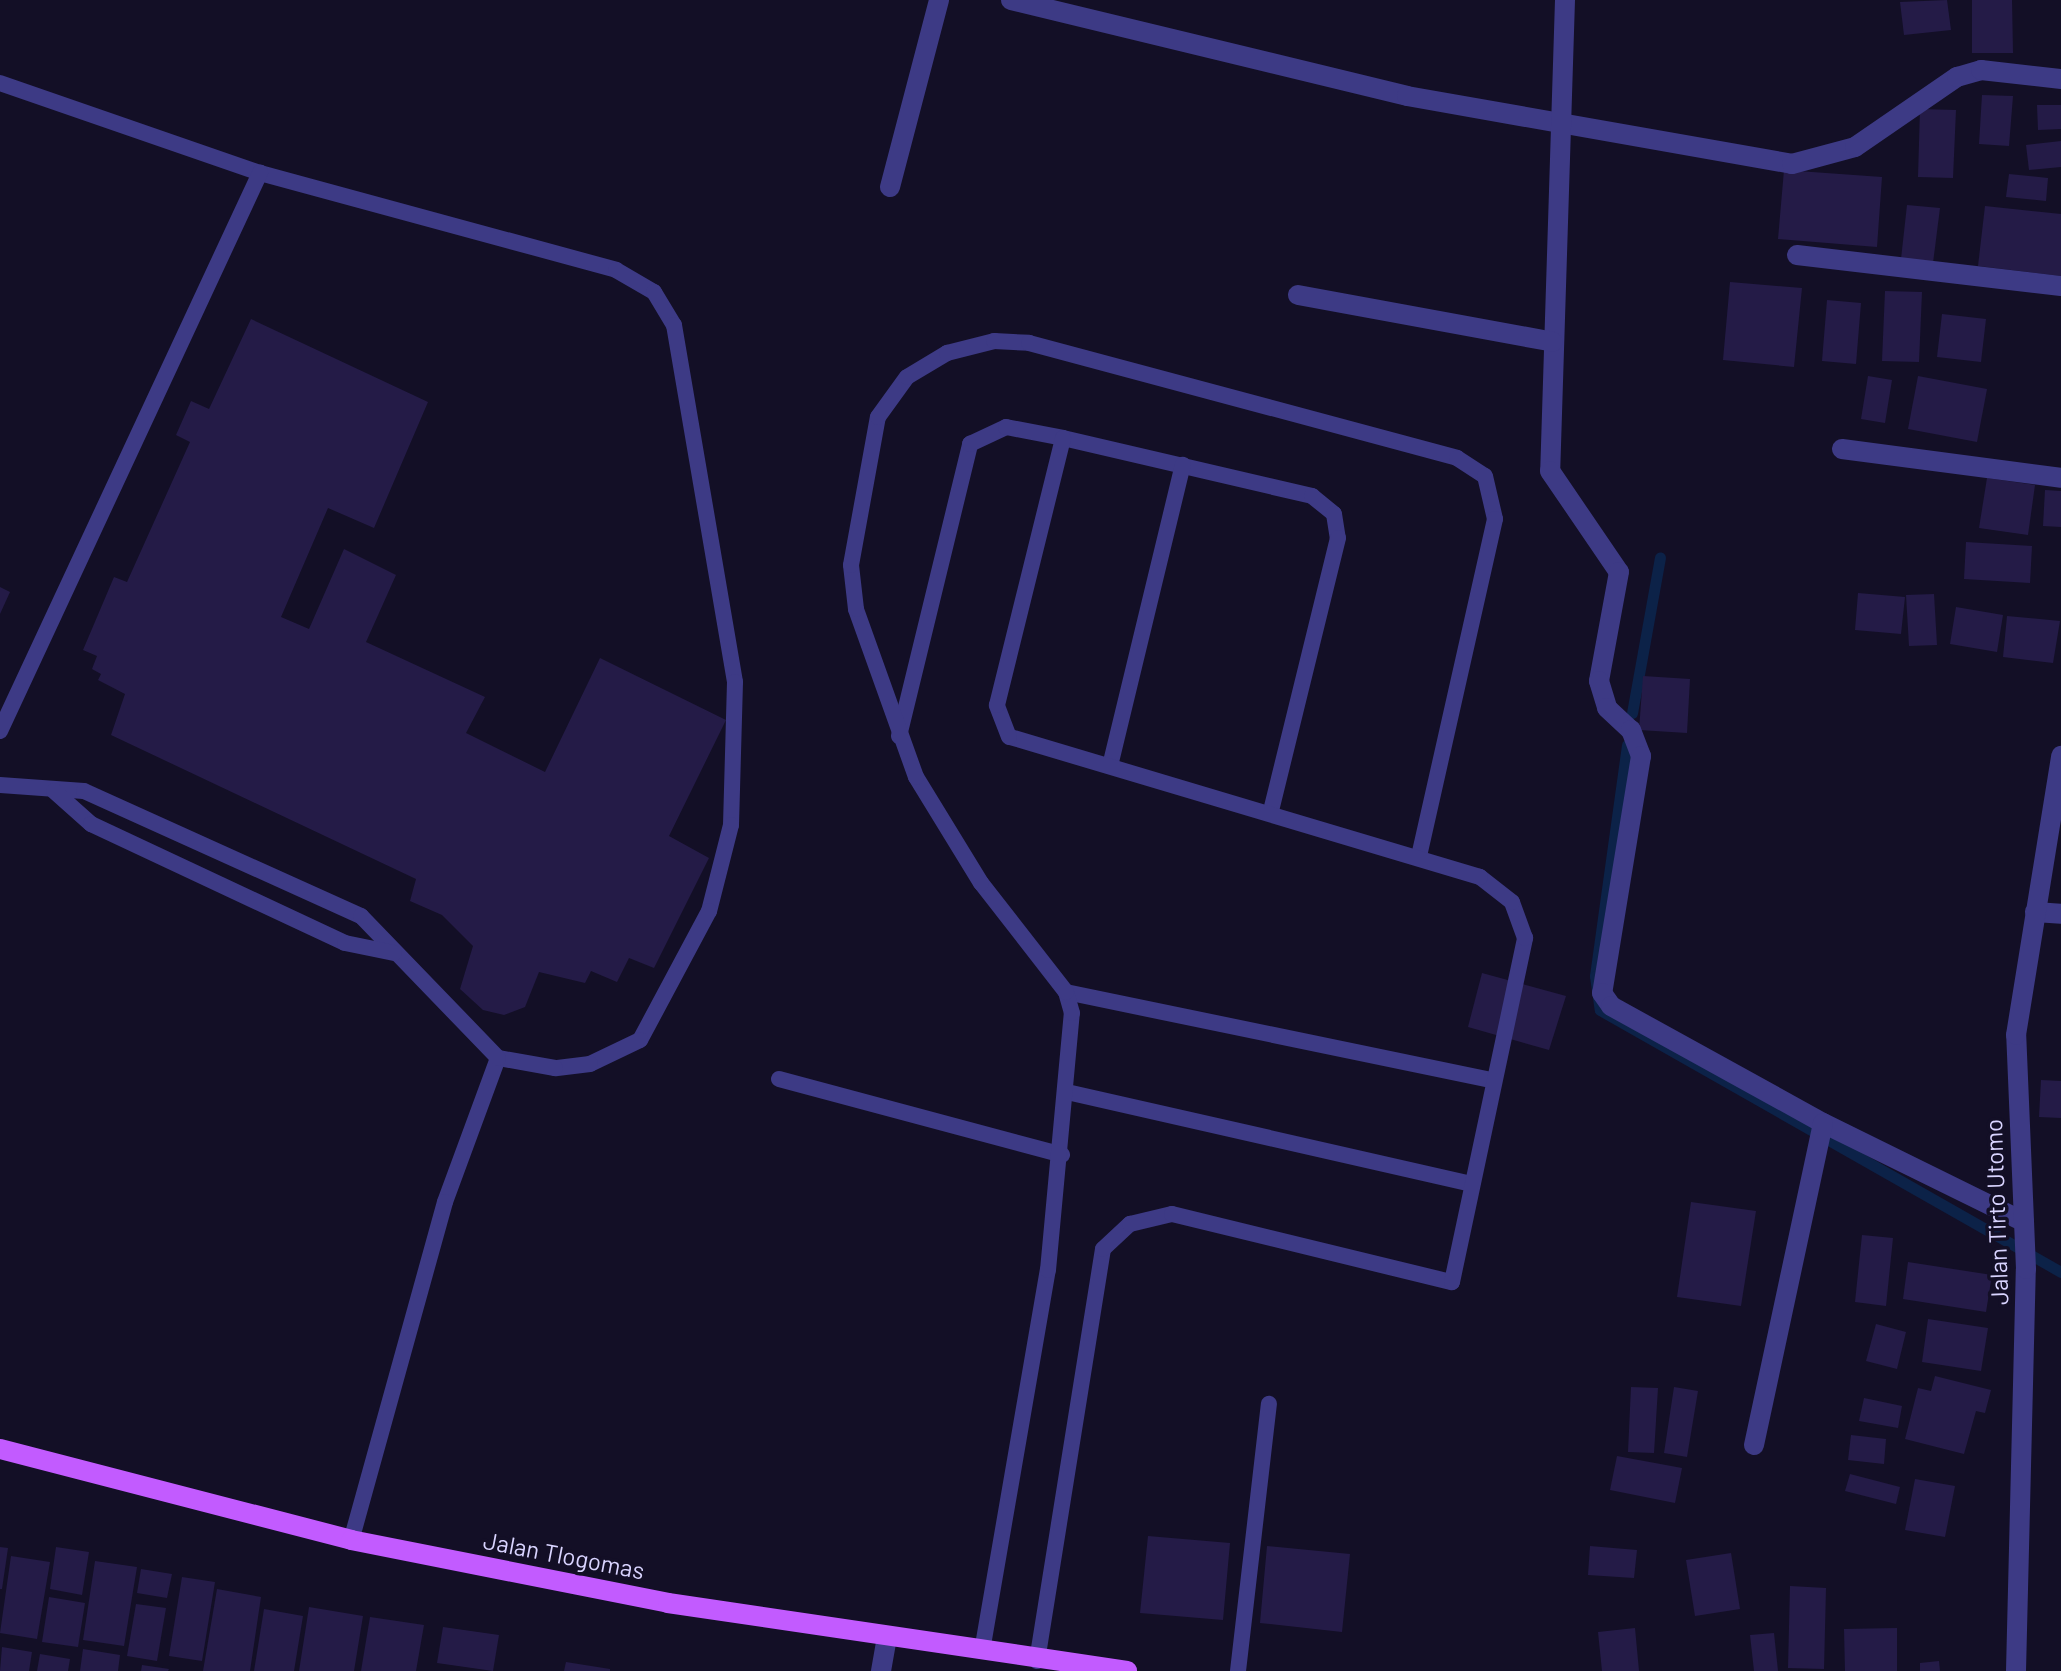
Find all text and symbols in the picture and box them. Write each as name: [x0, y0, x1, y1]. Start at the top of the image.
street label: Jalan Tirto Utomo: [1978, 1118, 2014, 1306]
street label: Jalan Tlogomas: [481, 1525, 647, 1585]

